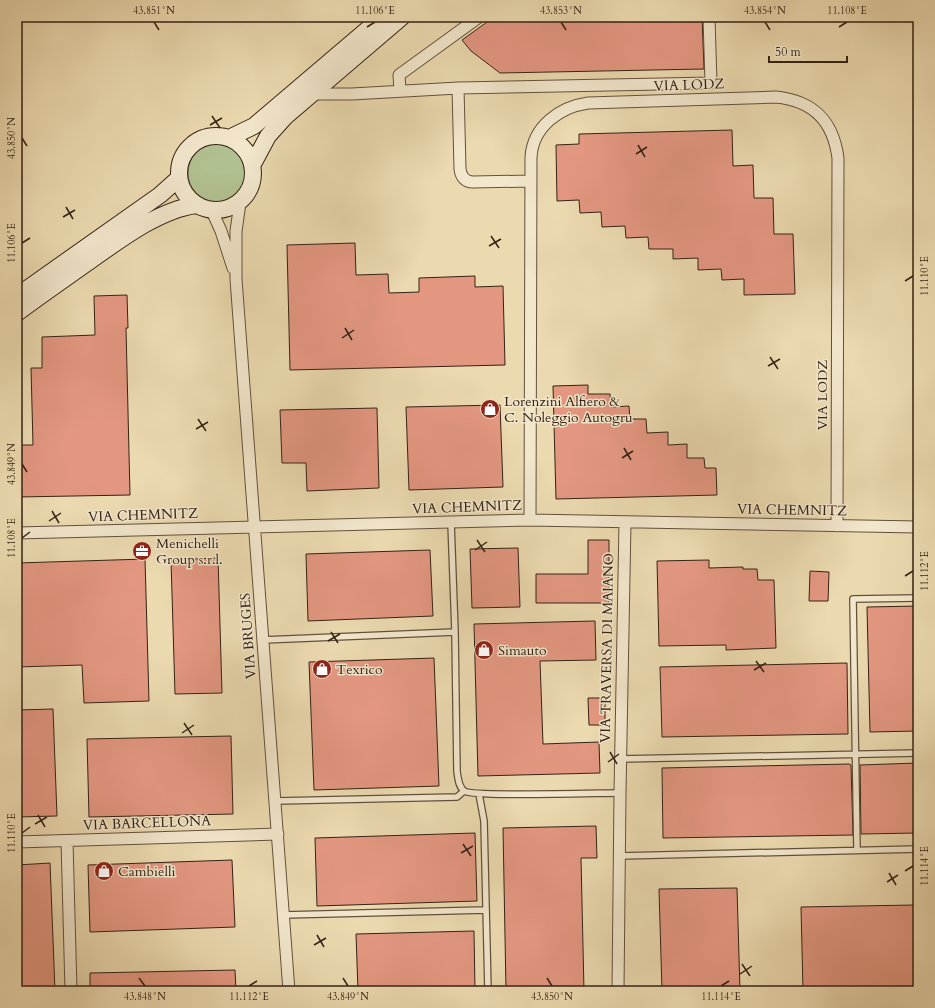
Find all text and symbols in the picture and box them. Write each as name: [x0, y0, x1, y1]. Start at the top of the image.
text: 43.851°N: [133, 4, 175, 18]
text: 11.106°E: [355, 4, 395, 18]
text: 43.853°N: [540, 4, 582, 18]
text: 43.854°N: [744, 4, 786, 18]
text: 11.108°E: [827, 4, 867, 18]
scale bar: [769, 38, 847, 64]
text: 50 m: [775, 44, 802, 60]
street label: VIA LODZ: [653, 74, 725, 96]
text: 43.850°N: [5, 117, 19, 159]
text: 11.106°E: [5, 223, 19, 263]
text: 11.110°E: [918, 256, 932, 296]
street label: VIA LODZ: [813, 360, 832, 430]
place label: Lorenzini Alfiero & C. Noleggio Autogru: [504, 392, 633, 427]
shop icon: Lorenzini Alfiero & C. Noleggio Autogru: [479, 398, 501, 420]
text: 43.849°N: [5, 443, 19, 485]
street label: VIA CHEMNITZ: [412, 496, 522, 518]
street label: VIA CHEMNITZ: [737, 500, 847, 520]
street label: VIA CHEMNITZ: [88, 504, 198, 526]
text: 11.108°E: [5, 518, 19, 558]
place label: Menichelli Group s.r.l.: [156, 534, 223, 569]
office icon: Menichelli Group s.r.l.: [131, 540, 153, 562]
text: 11.112°E: [918, 551, 932, 591]
street label: VIA TRAVERSA DI MAIANO: [596, 553, 618, 743]
street label: VIA BRUGES: [236, 592, 260, 680]
shop icon: Simauto: [473, 639, 495, 661]
place label: Simauto: [498, 641, 547, 660]
shop icon: Texrico: [311, 658, 333, 680]
place label: Texrico: [336, 660, 383, 679]
street label: VIA BARCELLONA: [83, 811, 211, 835]
text: 11.110°E: [5, 813, 19, 853]
text: 11.114°E: [918, 846, 932, 886]
shop icon: Cambielli: [93, 860, 115, 882]
place label: Cambielli: [118, 862, 176, 881]
text: 43.848°N: [124, 990, 166, 1004]
text: 11.112°E: [229, 990, 269, 1004]
text: 43.849°N: [327, 990, 369, 1004]
text: 43.850°N: [531, 990, 573, 1004]
text: 11.114°E: [701, 990, 741, 1004]

